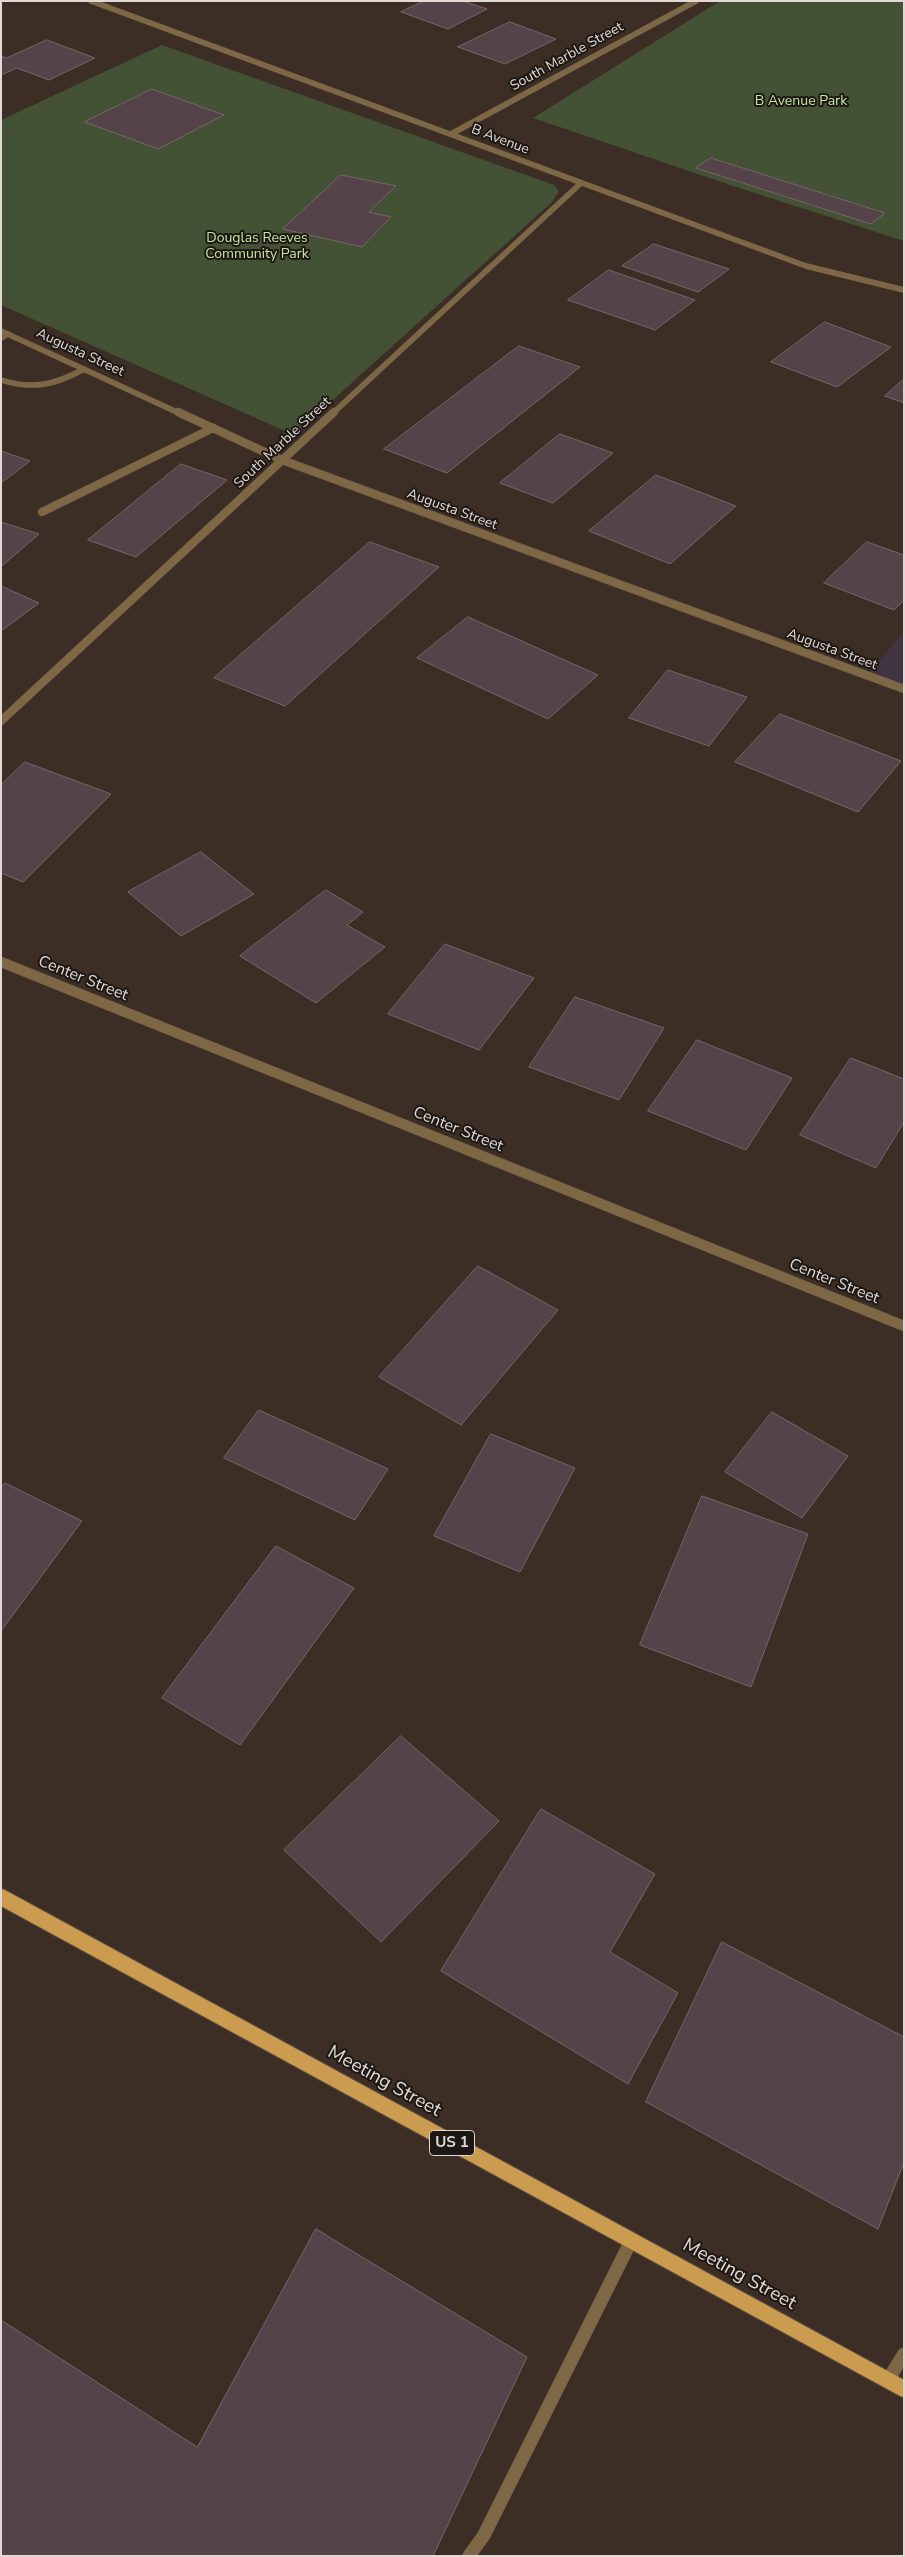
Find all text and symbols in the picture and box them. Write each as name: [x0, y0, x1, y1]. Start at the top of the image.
street label: South Marble Street: [508, 19, 626, 95]
park label: B Avenue Park: [755, 94, 847, 110]
street label: B Avenue: [469, 121, 531, 159]
park label: Douglas Reeves Community Park: [205, 231, 309, 264]
street label: Augusta Street: [33, 325, 127, 381]
street label: South Marble Street: [231, 394, 335, 492]
street label: Augusta Street: [405, 486, 499, 534]
street label: Augusta Street: [785, 626, 879, 674]
street label: Center Street: [35, 952, 131, 1006]
street label: Center Street: [410, 1103, 506, 1157]
street label: Center Street: [786, 1255, 882, 1309]
street label: Meeting Street: [323, 2041, 445, 2123]
road number: US 1: [430, 2130, 474, 2156]
street label: Meeting Street: [678, 2234, 800, 2316]

